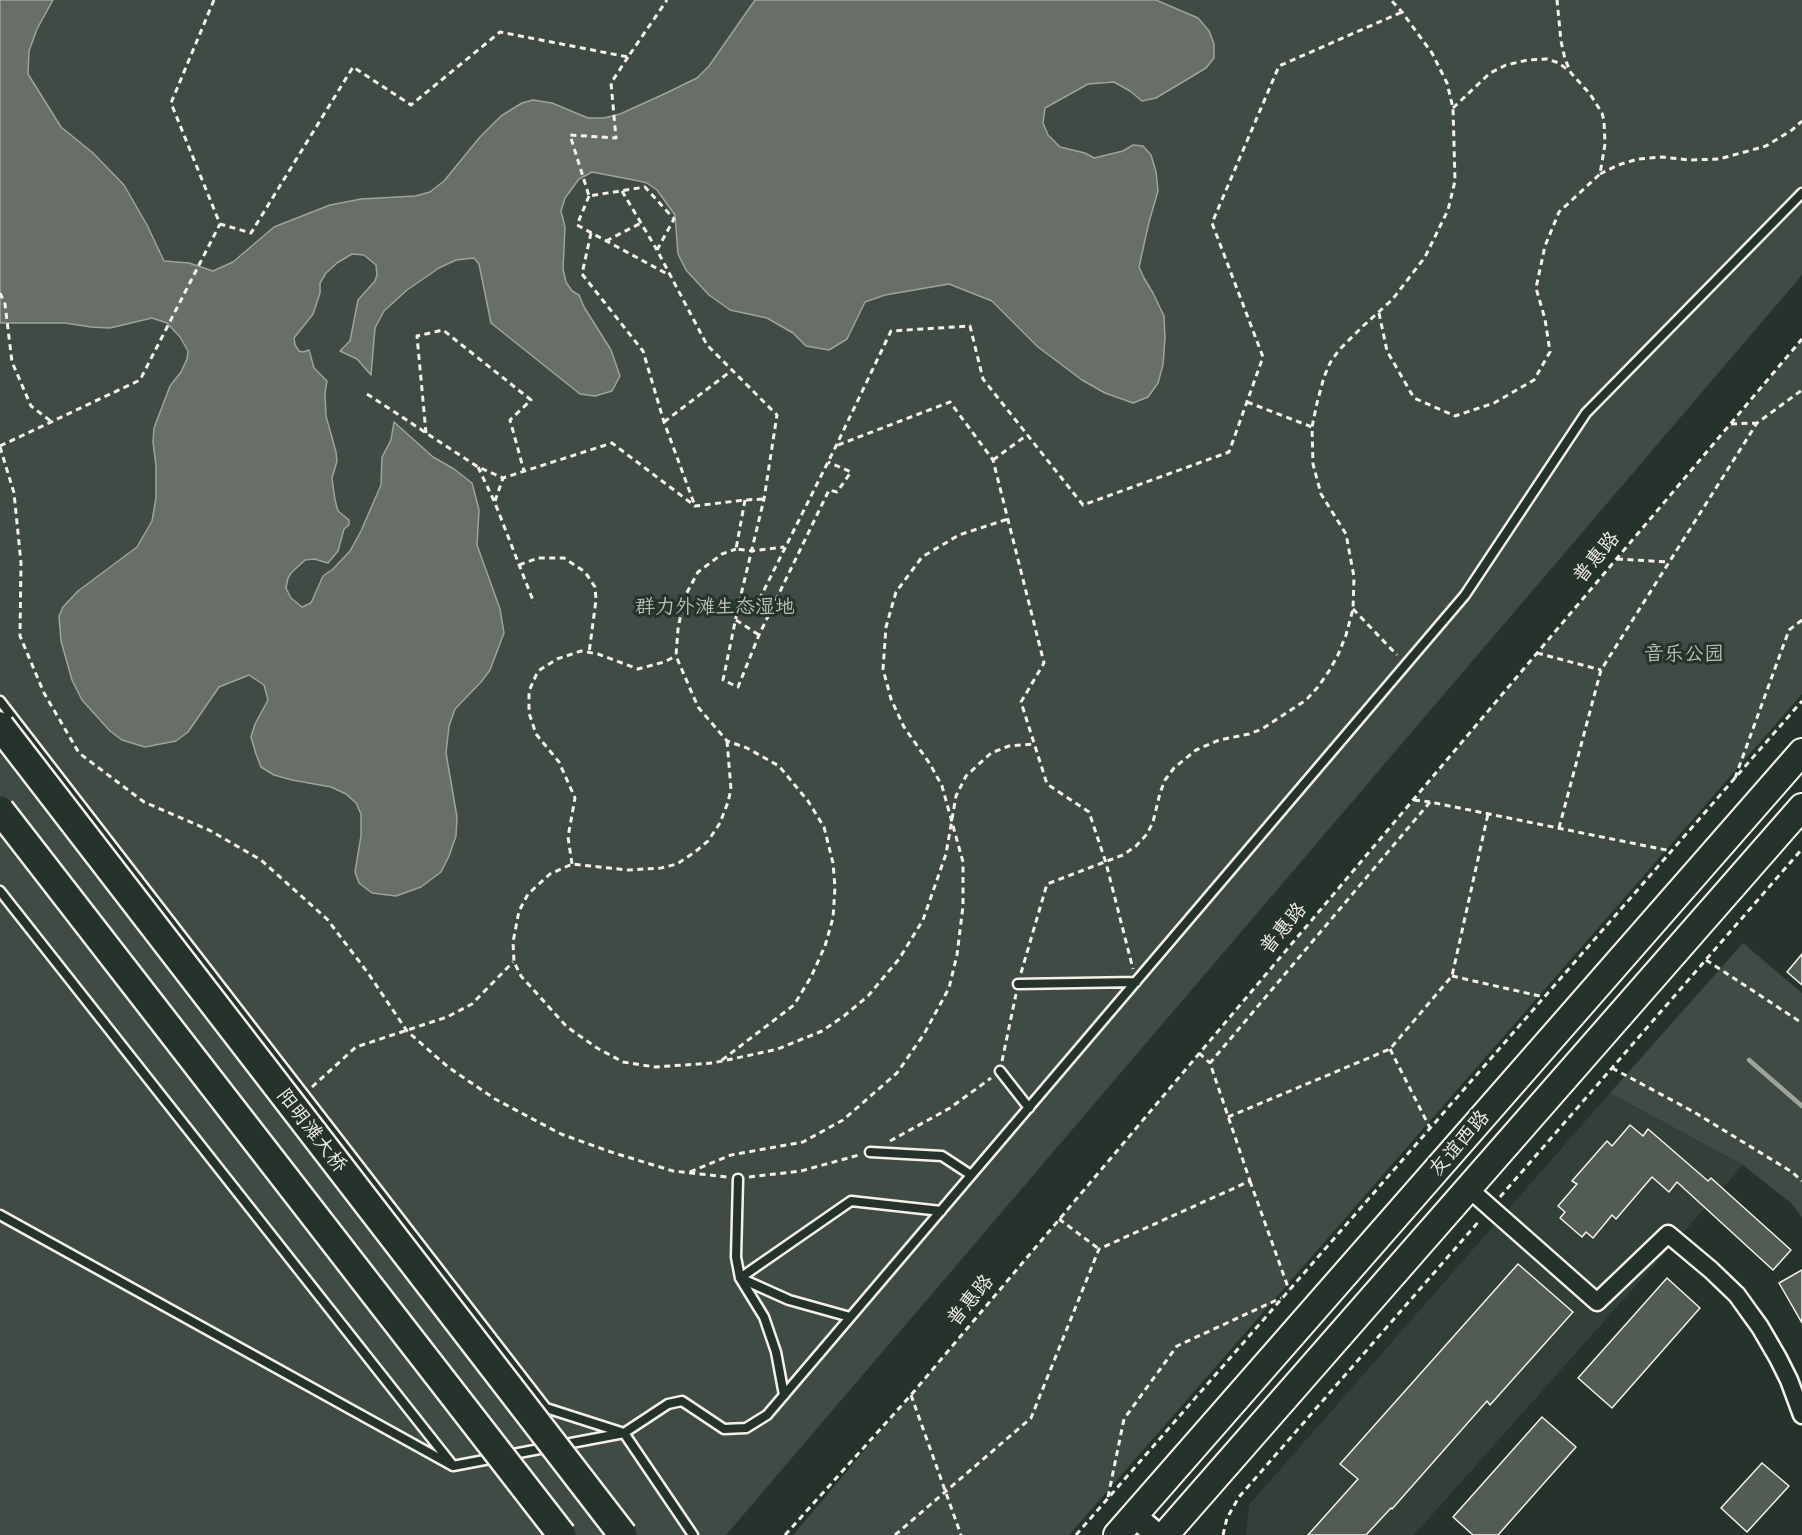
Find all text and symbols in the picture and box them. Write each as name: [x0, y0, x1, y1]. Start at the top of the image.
street label: 普惠路: [1569, 527, 1625, 589]
park label: 群力外滩生态湿地: [635, 596, 795, 620]
park label: 音乐公园: [1644, 643, 1724, 667]
street label: 普惠路: [1256, 898, 1312, 960]
street label: 阳明滩大桥: [271, 1084, 351, 1178]
street label: 友谊西路: [1425, 1106, 1495, 1182]
street label: 普惠路: [943, 1270, 999, 1332]

